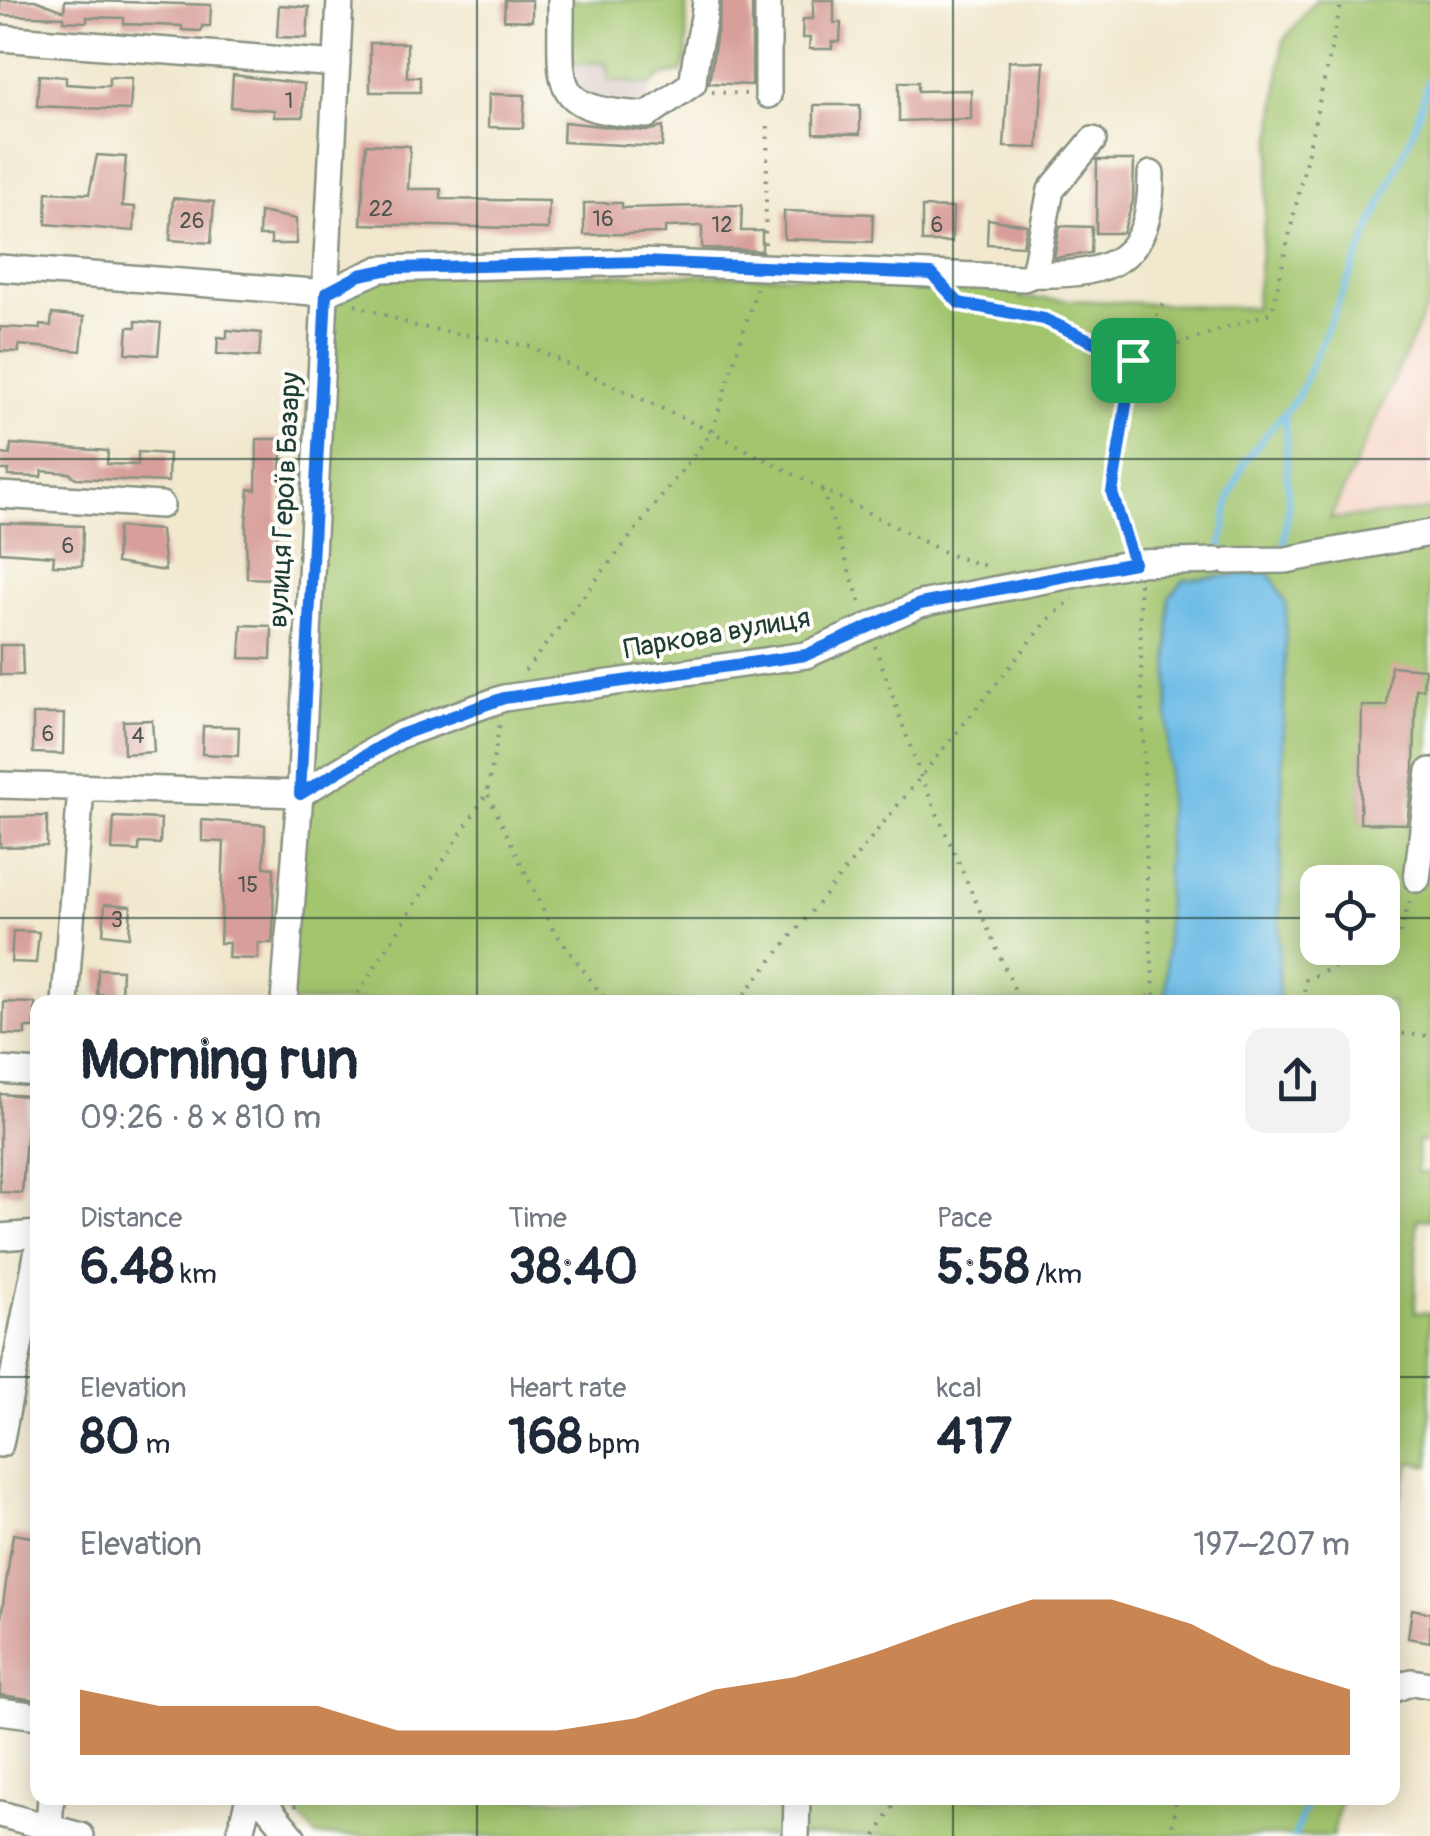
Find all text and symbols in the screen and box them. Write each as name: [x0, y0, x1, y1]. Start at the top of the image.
house number: 1: [285, 87, 293, 115]
house number: 22: [369, 195, 393, 223]
house number: 16: [592, 205, 614, 233]
house number: 26: [179, 207, 205, 235]
house number: 12: [712, 211, 732, 239]
house number: 6: [931, 211, 943, 239]
pin: [1091, 318, 1176, 403]
icon: arrive: [1106, 333, 1161, 388]
street label: вулиця Героїв Базару: [261, 371, 309, 629]
house number: 6: [62, 532, 74, 560]
street label: Паркова вулиця: [621, 600, 813, 668]
house number: 6: [42, 720, 54, 748]
house number: 4: [132, 722, 145, 750]
map controls: [1300, 865, 1400, 965]
button: locate: [1300, 865, 1400, 965]
house number: 15: [238, 871, 258, 899]
house number: 3: [111, 906, 123, 934]
text: Morning run: [80, 1026, 358, 1095]
button: share: [1245, 1028, 1350, 1133]
text: 09:26 · 8 × 810 m: [80, 1098, 321, 1138]
text: Distance: [80, 1201, 182, 1236]
text: Time: [508, 1201, 567, 1236]
text: Pace: [937, 1201, 992, 1236]
text: 6.48: [80, 1236, 174, 1299]
text: 38:40: [508, 1236, 638, 1299]
text: 5:58: [937, 1236, 1029, 1299]
text: km: [174, 1257, 217, 1292]
text: /km: [1029, 1257, 1082, 1292]
text: Elevation: [80, 1371, 187, 1406]
text: Heart rate: [508, 1371, 626, 1406]
text: kcal: [937, 1371, 982, 1406]
text: 80: [80, 1406, 139, 1469]
text: 168: [508, 1406, 582, 1469]
text: 417: [937, 1406, 1012, 1469]
text: m: [139, 1427, 170, 1462]
text: bpm: [582, 1427, 640, 1462]
text: Elevation: [80, 1525, 202, 1565]
text: 197–207 m: [1193, 1525, 1350, 1565]

